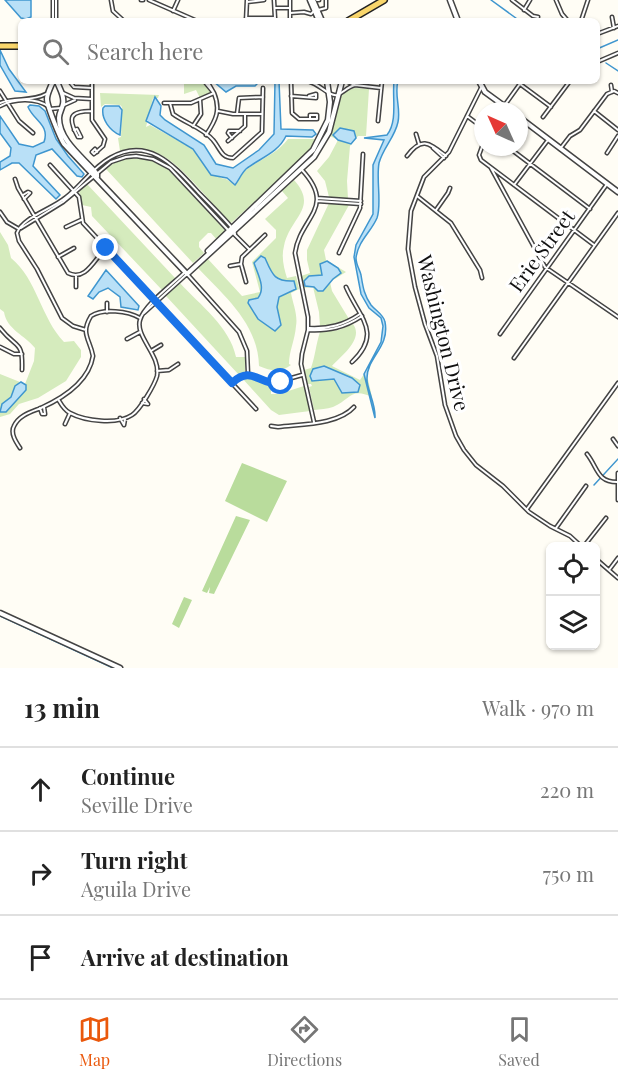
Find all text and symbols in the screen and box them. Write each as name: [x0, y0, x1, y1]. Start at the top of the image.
search box: [18, 18, 600, 84]
icon: search: [39, 35, 72, 68]
text: Search here: [87, 36, 203, 66]
north arrow: [474, 102, 528, 156]
street label: Erie Street: [502, 203, 580, 297]
route end: [92, 234, 118, 260]
street label: Washington Drive: [412, 251, 477, 413]
route start: [267, 368, 293, 394]
map controls: [546, 542, 600, 650]
button: locate: [546, 542, 600, 596]
button: layers: [546, 596, 600, 650]
text: 13 min: [24, 690, 100, 725]
text: Walk · 970 m: [482, 694, 594, 721]
text: Continue: [81, 761, 175, 791]
icon: ahead: [24, 773, 57, 806]
text: 220 m: [540, 776, 594, 803]
text: Seville Drive: [81, 791, 193, 818]
text: Turn right: [81, 845, 187, 875]
icon: right: [24, 857, 57, 890]
text: 750 m: [543, 860, 594, 887]
text: Aguila Drive: [81, 875, 191, 902]
icon: arrive: [24, 941, 57, 974]
text: Arrive at destination: [81, 942, 289, 972]
tab: Map: [78, 1013, 111, 1070]
tab: Directions: [267, 1013, 342, 1070]
tab: Saved: [498, 1013, 540, 1070]

